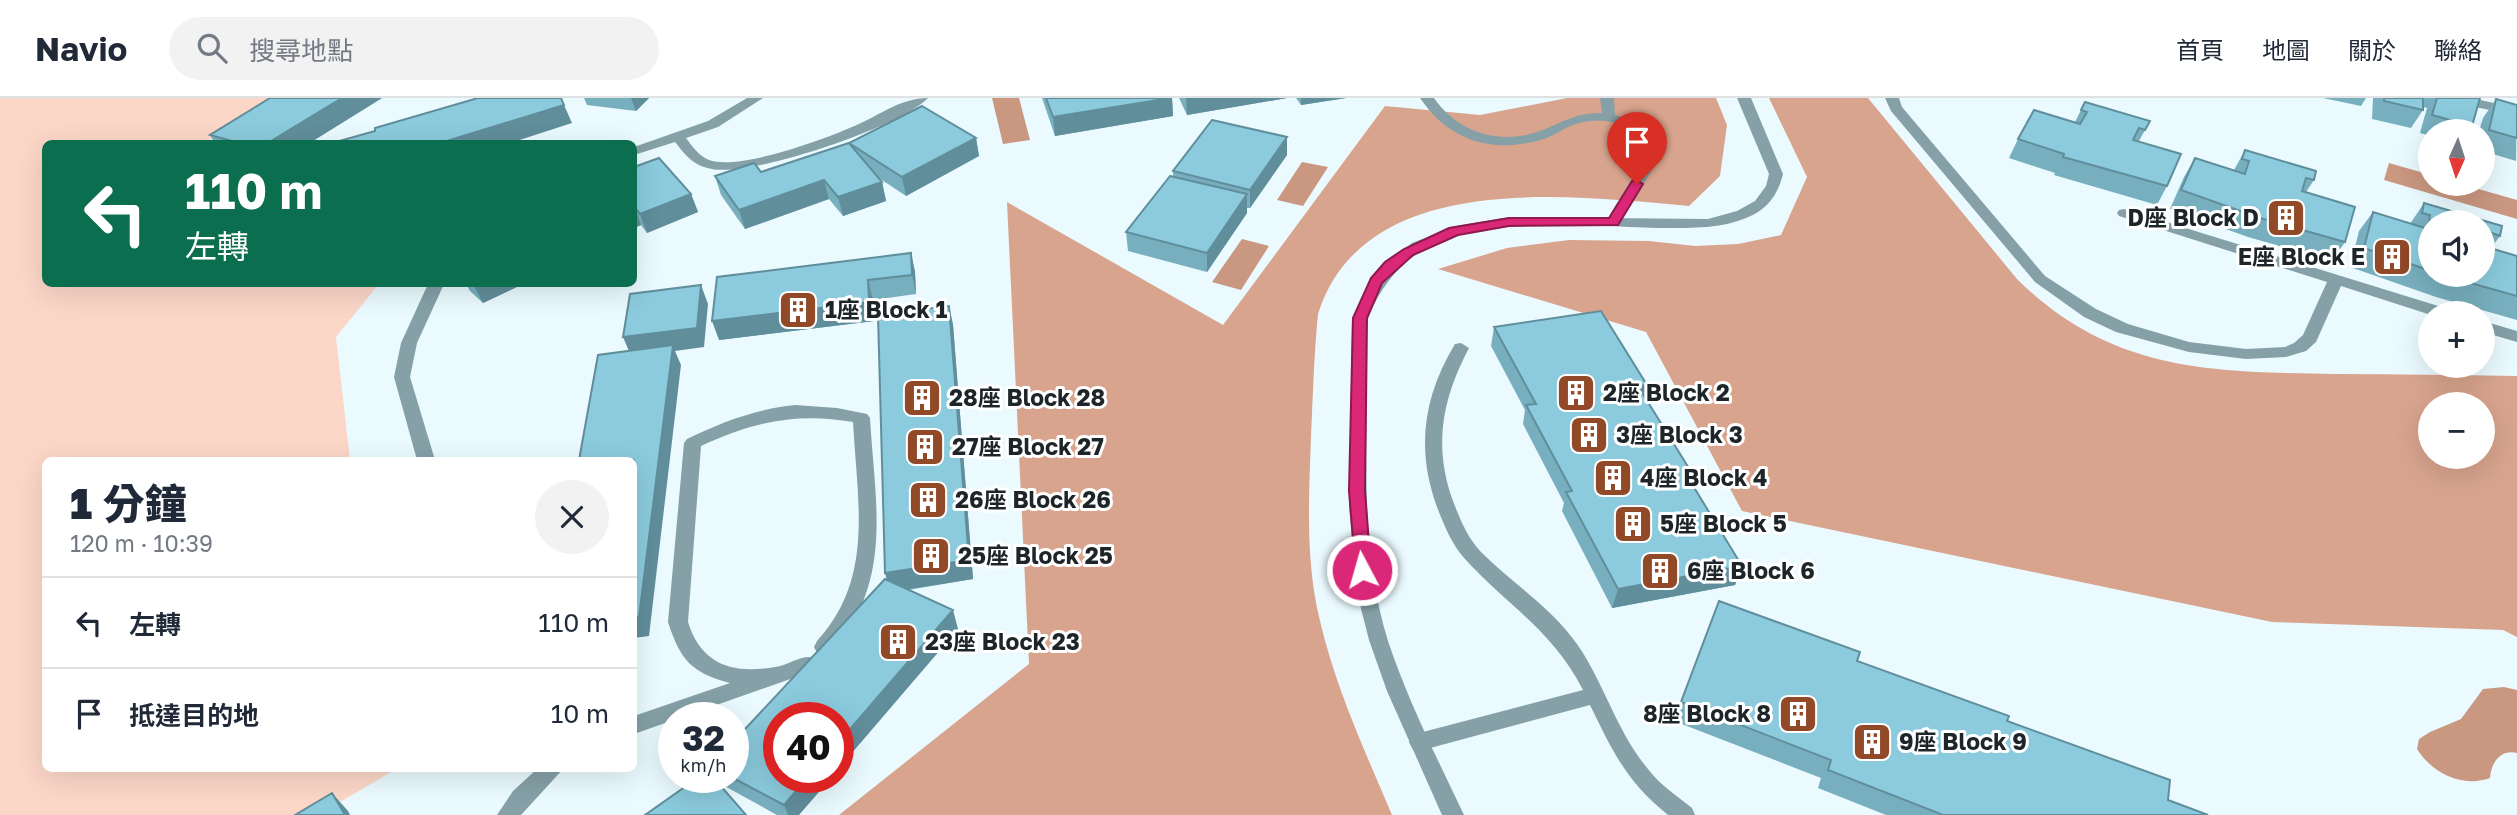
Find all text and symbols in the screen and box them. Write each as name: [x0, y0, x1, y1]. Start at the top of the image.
search box: [169, 17, 659, 80]
text: Navio: [35, 29, 127, 68]
icon: search: [193, 29, 231, 67]
text: 搜尋地點: [249, 35, 353, 66]
text: 首頁: [2176, 35, 2224, 64]
text: 地圖: [2262, 35, 2310, 64]
text: 關於: [2348, 35, 2396, 64]
text: 聯絡: [2434, 35, 2482, 64]
pin: [1607, 112, 1667, 184]
north arrow: [2418, 119, 2496, 196]
map controls: [2418, 119, 2495, 469]
icon: arrive: [1618, 123, 1656, 161]
text: 110 m: [185, 161, 322, 220]
icon: left: [70, 168, 161, 259]
building icon: D座 Block D: [2265, 197, 2307, 239]
place label: D座 Block D: [2127, 203, 2259, 231]
button: sound: [2418, 210, 2495, 287]
text: 左轉: [185, 227, 249, 265]
building icon: E座 Block E: [2371, 236, 2413, 278]
place label: E座 Block E: [2238, 242, 2365, 270]
building icon: 1座 Block 1: [777, 289, 819, 331]
place label: 1座 Block 1: [825, 295, 948, 323]
button: +: [2418, 301, 2495, 378]
building icon: 2座 Block 2: [1555, 372, 1597, 414]
building icon: 28座 Block 28: [901, 377, 943, 419]
place label: 2座 Block 2: [1603, 378, 1730, 406]
place label: 28座 Block 28: [949, 383, 1105, 411]
button: −: [2418, 392, 2495, 469]
building icon: 3座 Block 3: [1568, 414, 1610, 456]
place label: 3座 Block 3: [1616, 420, 1743, 448]
building icon: 27座 Block 27: [904, 426, 946, 468]
place label: 27座 Block 27: [952, 432, 1104, 460]
building icon: 4座 Block 4: [1592, 457, 1634, 499]
place label: 4座 Block 4: [1640, 463, 1767, 491]
text: 1 分鐘: [70, 478, 187, 528]
building icon: 26座 Block 26: [907, 479, 949, 521]
button: close: [535, 480, 609, 554]
place label: 26座 Block 26: [955, 485, 1111, 513]
building icon: 5座 Block 5: [1612, 503, 1654, 545]
place label: 5座 Block 5: [1660, 509, 1787, 537]
text: 120 m · 10:39: [70, 529, 213, 557]
position arrow: [1325, 533, 1399, 607]
building icon: 25座 Block 25: [910, 535, 952, 577]
place label: 25座 Block 25: [958, 541, 1113, 569]
building icon: 6座 Block 6: [1639, 550, 1681, 592]
place label: 6座 Block 6: [1687, 556, 1815, 584]
icon: left: [70, 604, 108, 642]
text: 110 m: [538, 607, 609, 638]
text: 左轉: [129, 609, 181, 640]
building icon: 23座 Block 23: [877, 621, 919, 663]
place label: 23座 Block 23: [925, 627, 1080, 655]
building icon: 8座 Block 8: [1777, 693, 1819, 735]
icon: arrive: [70, 695, 108, 733]
text: 10 m: [551, 698, 609, 729]
place label: 8座 Block 8: [1643, 699, 1771, 727]
text: 抵達目的地: [129, 700, 259, 731]
speed limit sign: 40: [763, 702, 854, 793]
text: 32: [682, 717, 725, 759]
building icon: 9座 Block 9: [1851, 721, 1893, 763]
place label: 9座 Block 9: [1899, 727, 2027, 755]
text: km/h: [681, 754, 726, 776]

